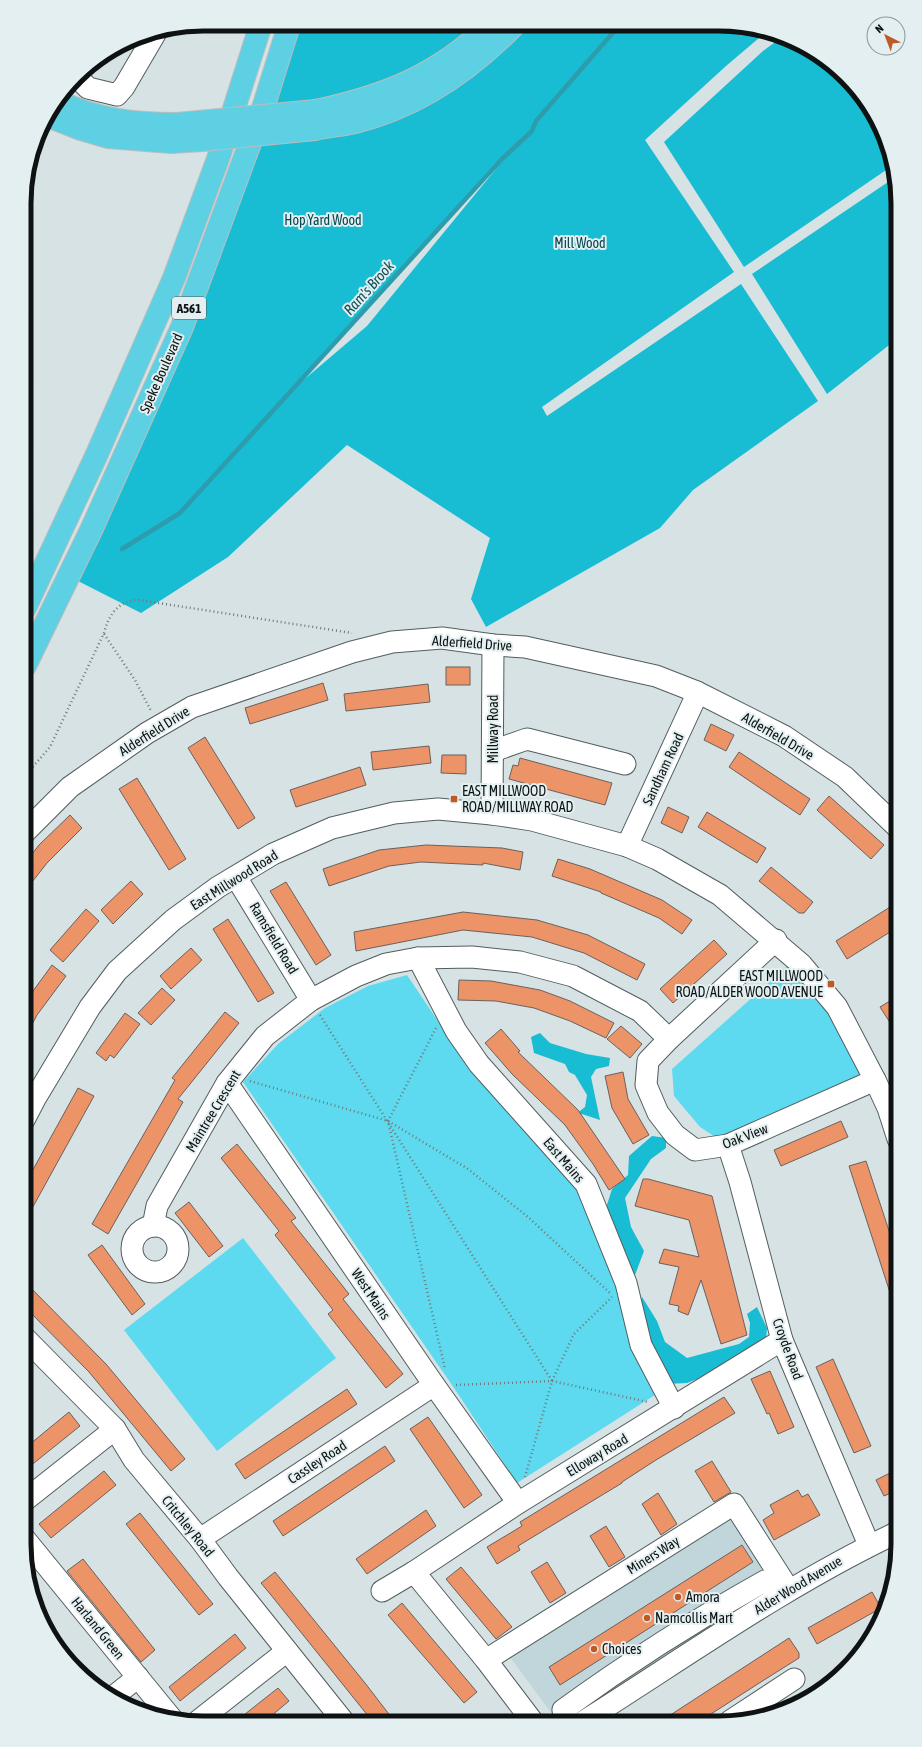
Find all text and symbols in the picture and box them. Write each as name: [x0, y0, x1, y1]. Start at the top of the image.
north arrow: [866, 16, 906, 56]
text: N: [873, 22, 886, 35]
park label: Hop Yard Wood: [284, 212, 362, 228]
park label: Mill Wood: [554, 235, 606, 251]
water label: Ram's Brook: [340, 257, 397, 318]
road number: A561: [172, 297, 206, 319]
street label: Speke Boulevard: [136, 331, 186, 415]
street label: Alderfield Drive: [431, 632, 513, 654]
street label: Millway Road: [485, 694, 501, 764]
street label: Alderfield Drive: [116, 703, 192, 759]
street label: Alderfield Drive: [739, 709, 817, 763]
street label: Sandham Road: [639, 730, 687, 808]
place label: EAST MILLWOOD ROAD/MILLWAY ROAD: [462, 783, 574, 815]
marker: EAST MILLWOOD ROAD/MILLWAY ROAD: [449, 794, 459, 804]
street label: East Millwood Road: [187, 847, 281, 913]
street label: Ramsfield Road: [246, 899, 302, 977]
place label: EAST MILLWOOD ROAD/ALDER WOOD AVENUE: [676, 968, 823, 1000]
marker: EAST MILLWOOD ROAD/ALDER WOOD AVENUE: [826, 979, 836, 989]
street label: Maintree Crescent: [182, 1067, 244, 1155]
street label: Oak View: [720, 1120, 771, 1152]
street label: East Mains: [540, 1134, 588, 1186]
street label: West Mains: [348, 1266, 394, 1322]
street label: Croyde Road: [770, 1316, 806, 1382]
street label: Elloway Road: [563, 1430, 631, 1480]
street label: Cassley Road: [285, 1437, 349, 1487]
street label: Critchley Road: [159, 1492, 217, 1560]
street label: Miners Way: [624, 1533, 682, 1577]
street label: Alder Wood Avenue: [751, 1552, 845, 1618]
place label: Amora: [686, 1589, 720, 1605]
marker: Amora: [673, 1592, 683, 1602]
street label: Harland Green: [68, 1594, 128, 1662]
place label: Namcollis Mart: [655, 1610, 733, 1626]
marker: Namcollis Mart: [642, 1613, 652, 1623]
place label: Choices: [602, 1641, 641, 1657]
marker: Choices: [589, 1644, 599, 1654]

